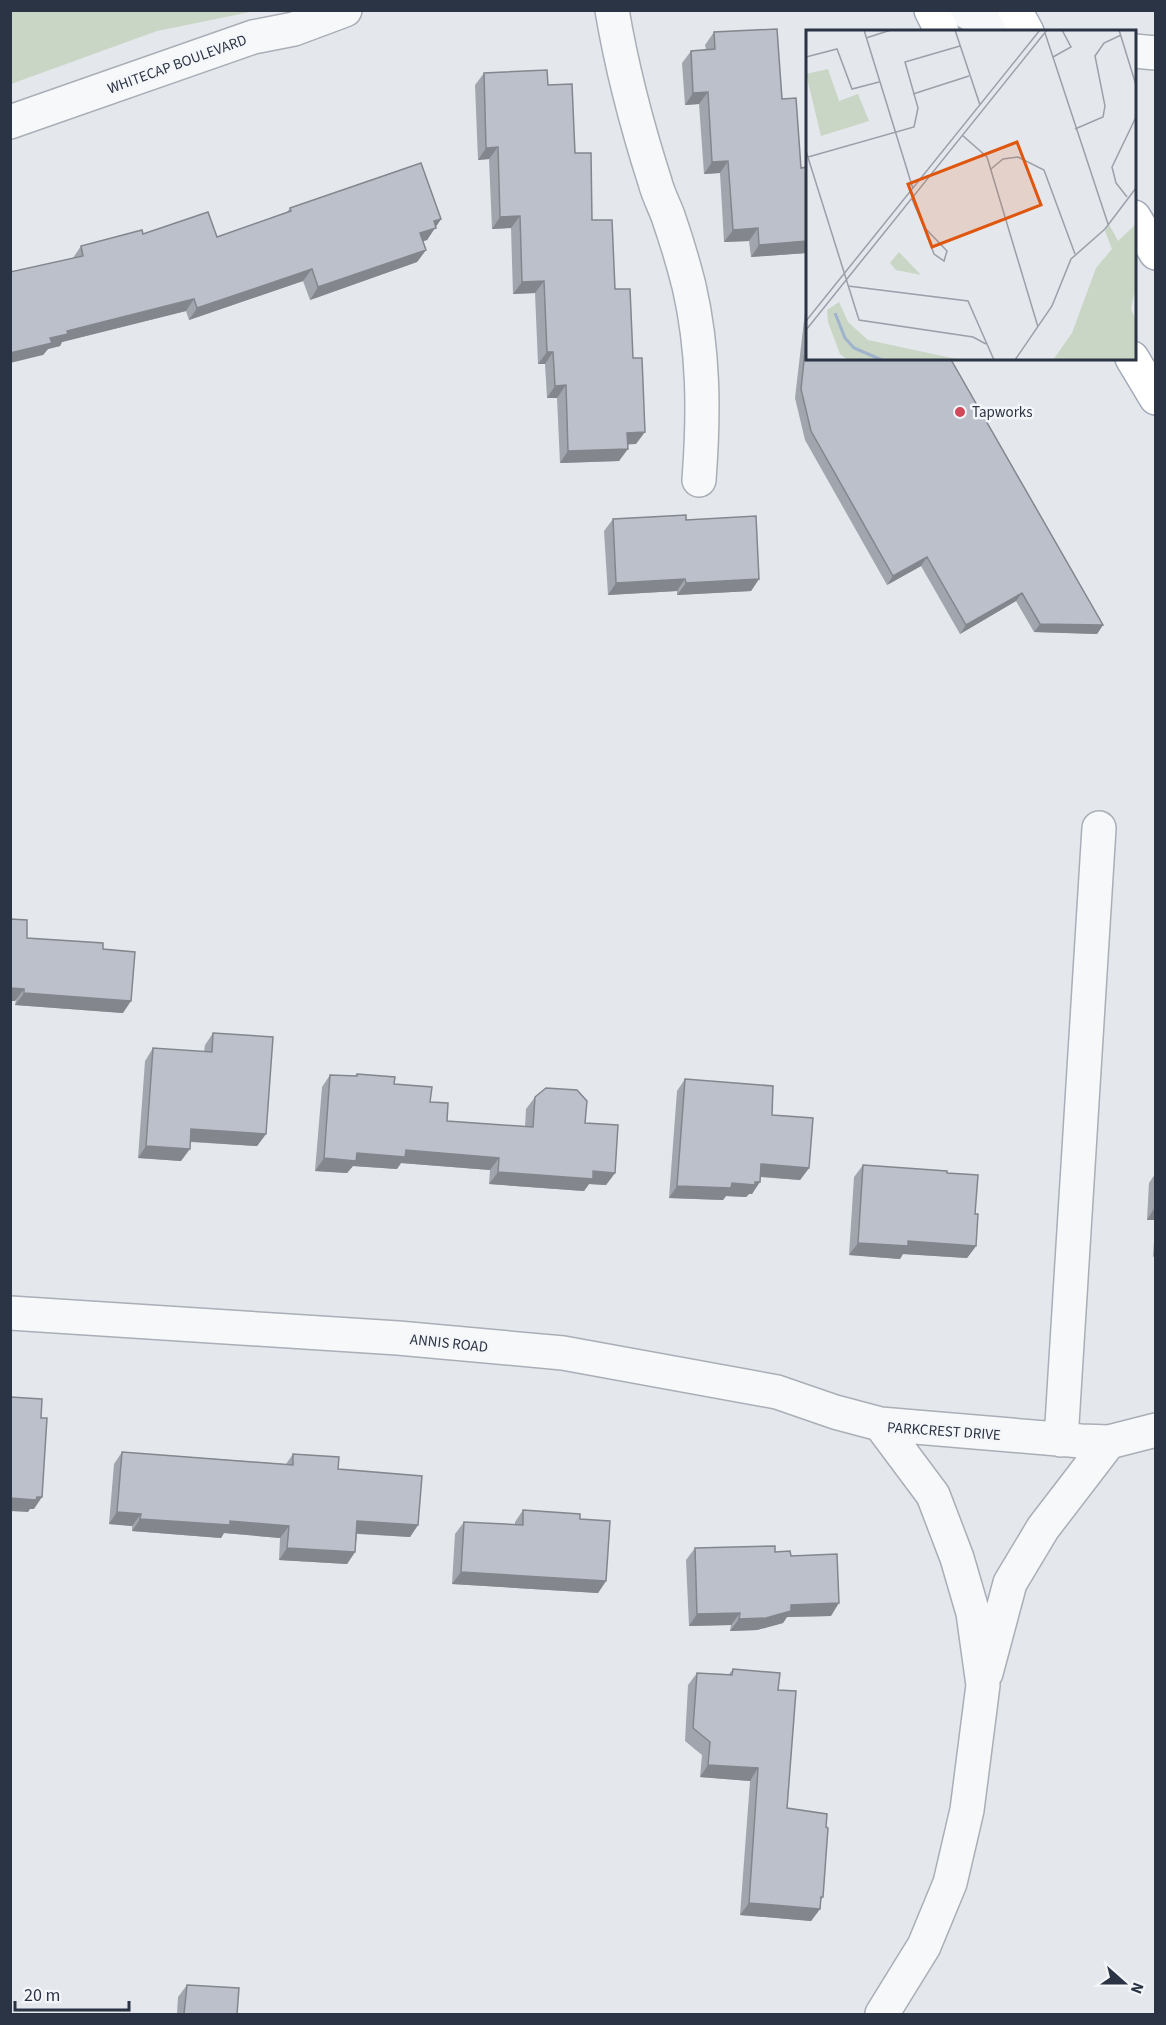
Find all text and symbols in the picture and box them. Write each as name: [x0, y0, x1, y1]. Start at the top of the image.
street label: WHITECAP BOULEVARD: [105, 30, 250, 99]
inset map: [806, 30, 1136, 360]
place label: Tapworks: [972, 402, 1033, 423]
marker: Tapworks: [953, 405, 967, 419]
street label: ANNIS ROAD: [409, 1329, 489, 1358]
street label: PARKCREST DRIVE: [886, 1417, 1002, 1446]
north arrow: [1094, 1953, 1154, 2013]
scale bar: [15, 1974, 129, 2012]
text: N: [1125, 1979, 1149, 1997]
text: 20 m: [24, 1983, 60, 2008]

